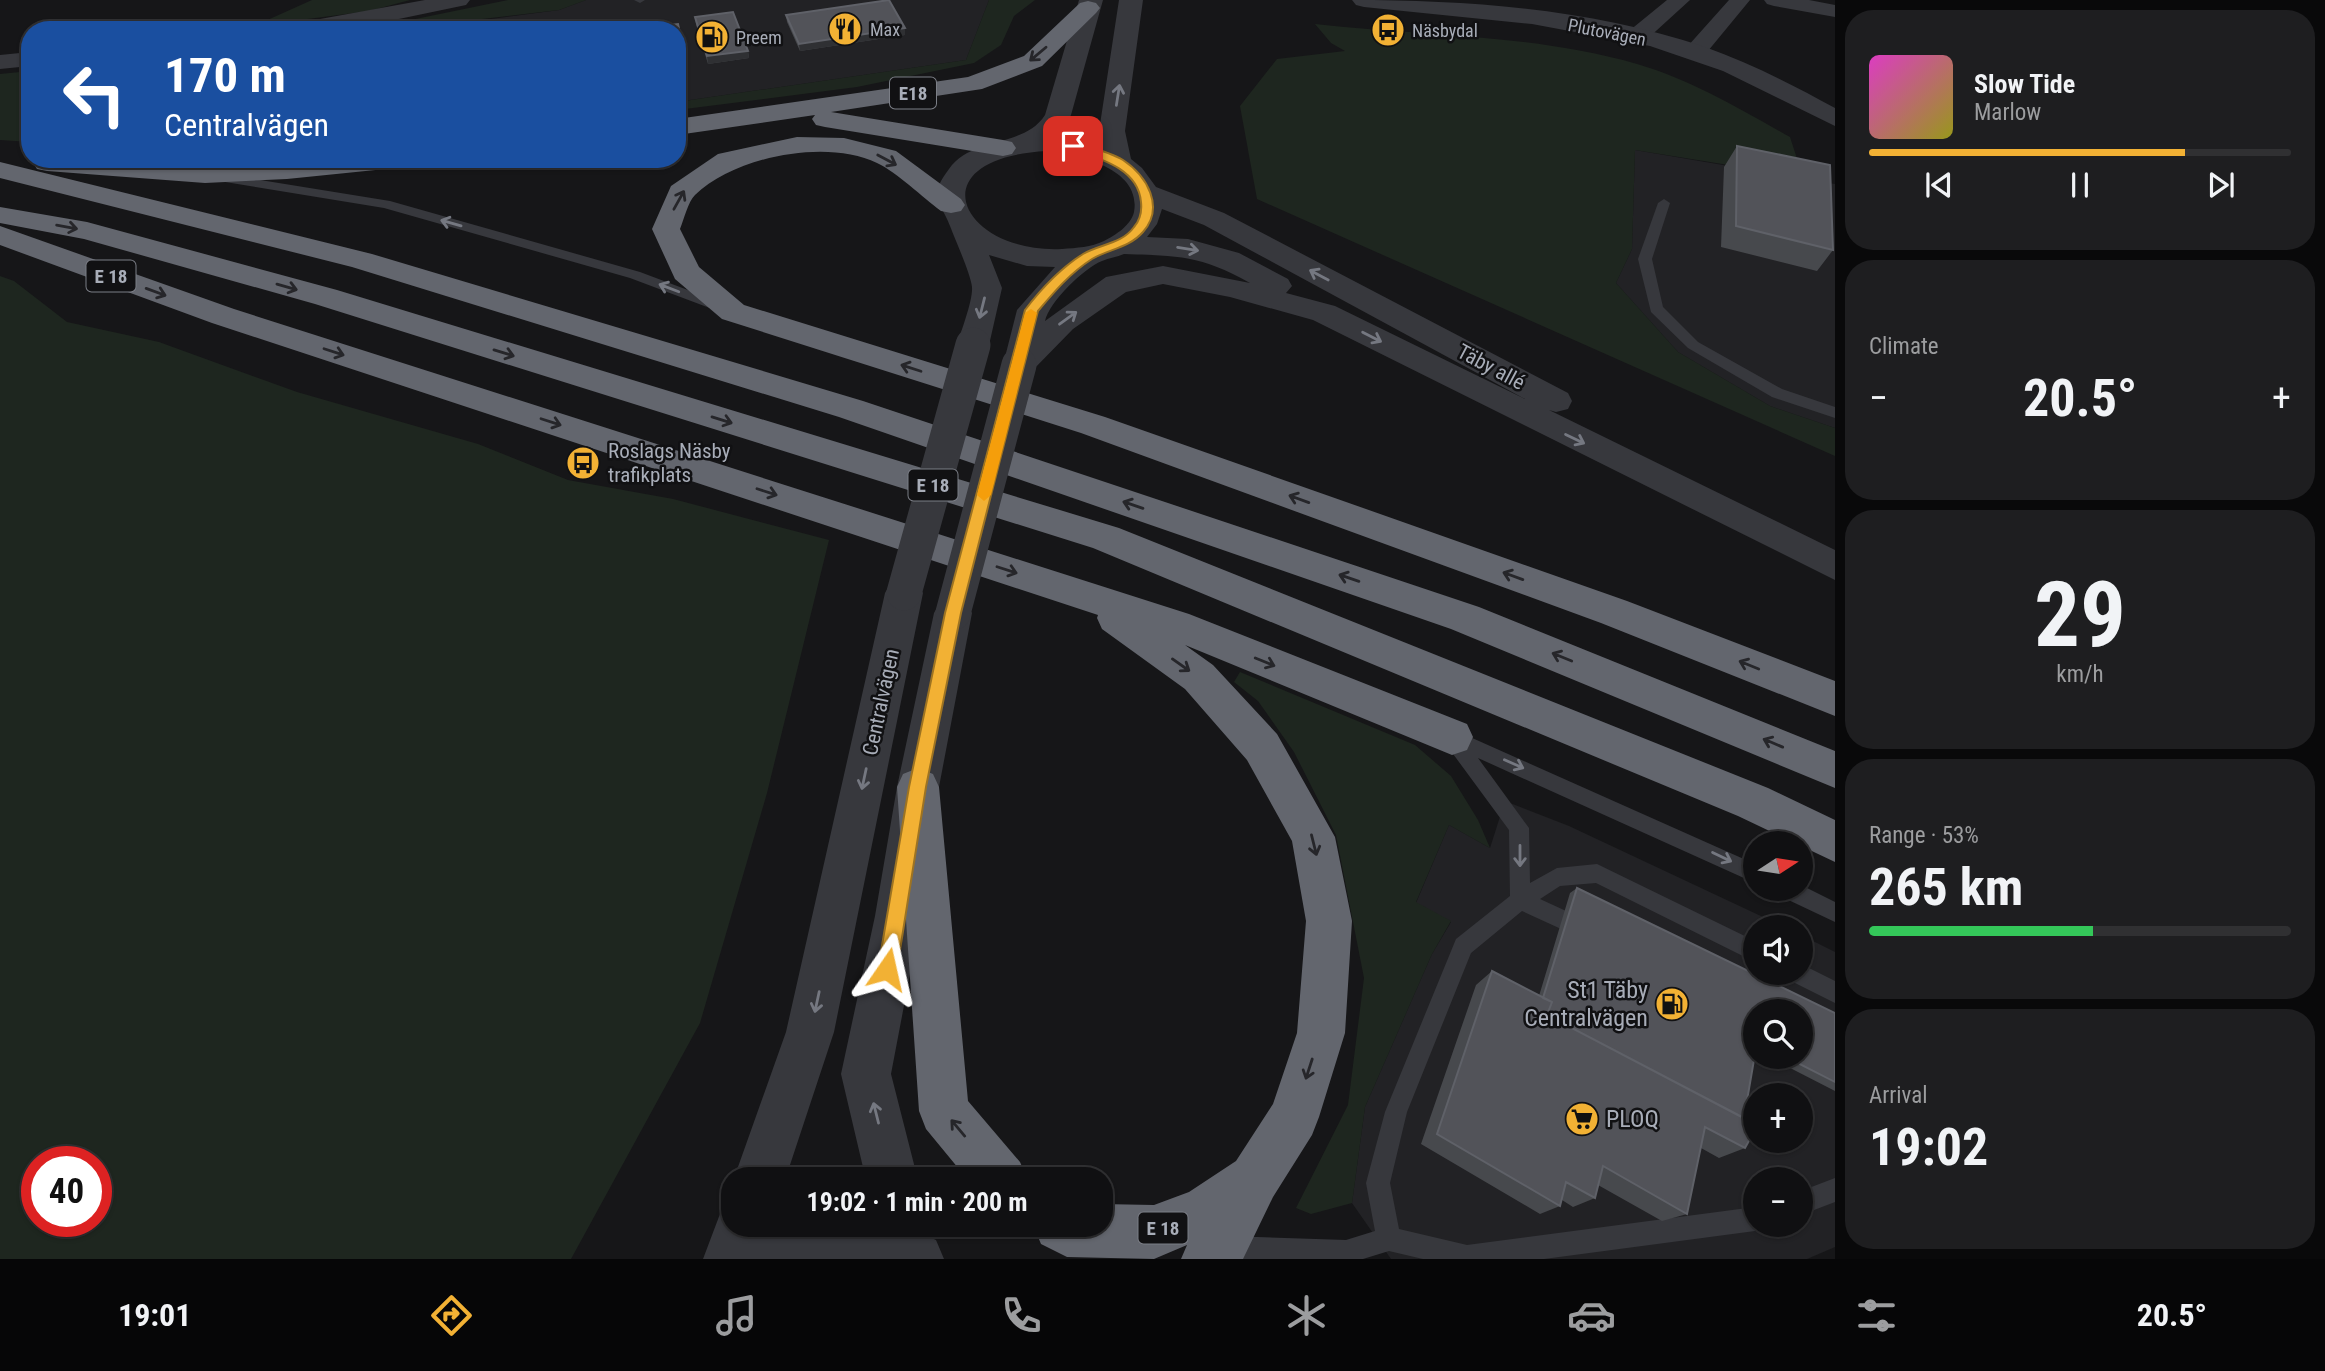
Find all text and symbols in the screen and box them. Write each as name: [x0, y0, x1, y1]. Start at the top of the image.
restaurant icon: Max: [826, 10, 864, 48]
bus stop icon: Näsbydal: [1369, 11, 1407, 49]
street label: Plutovägen: [1566, 14, 1648, 50]
fuel station icon: Preem: [693, 18, 731, 56]
place label: Max: [870, 19, 900, 40]
place label: Näsbydal: [1412, 20, 1478, 41]
place label: Preem: [736, 27, 782, 48]
text: 170 m: [164, 47, 286, 104]
one-way arrow: [1030, 47, 1048, 62]
icon: left: [49, 49, 140, 140]
text: Slow Tide: [1974, 69, 2075, 99]
road number: E18: [890, 78, 936, 108]
one-way arrow: [1111, 84, 1124, 107]
text: Marlow: [1974, 99, 2041, 126]
text: Centralvägen: [164, 106, 329, 144]
pin: [1043, 116, 1103, 176]
icon: arrive: [1054, 127, 1092, 165]
one-way arrow: [876, 154, 896, 168]
icon: previous: [1920, 166, 1958, 204]
icon: pause: [2061, 166, 2099, 204]
icon: next: [2202, 166, 2240, 204]
one-way arrow: [672, 190, 686, 210]
one-way arrow: [441, 215, 463, 228]
one-way arrow: [55, 221, 78, 234]
one-way arrow: [1176, 243, 1199, 256]
road number: E 18: [86, 260, 136, 292]
one-way arrow: [1309, 268, 1329, 282]
one-way arrow: [659, 280, 681, 293]
one-way arrow: [275, 281, 297, 294]
one-way arrow: [145, 287, 167, 299]
one-way arrow: [975, 297, 988, 319]
one-way arrow: [1058, 311, 1077, 325]
one-way arrow: [1361, 331, 1382, 345]
text: Climate: [1869, 333, 1939, 360]
street label: Täby allé: [1453, 339, 1529, 395]
one-way arrow: [323, 347, 345, 360]
one-way arrow: [493, 347, 515, 360]
one-way arrow: [900, 360, 922, 373]
text: 20.5°: [2023, 368, 2137, 429]
text: −: [1869, 376, 1888, 420]
text: +: [2272, 376, 2291, 420]
one-way arrow: [710, 414, 732, 427]
one-way arrow: [539, 417, 561, 429]
one-way arrow: [1564, 433, 1585, 447]
place label: Roslags Näsby trafikplats: [608, 439, 731, 487]
bus stop icon: Roslags Näsby trafikplats: [564, 444, 602, 482]
road number: E 18: [908, 470, 958, 500]
one-way arrow: [756, 487, 778, 499]
one-way arrow: [1288, 492, 1310, 504]
one-way arrow: [1123, 498, 1145, 510]
text: 29: [2034, 562, 2126, 668]
one-way arrow: [996, 564, 1018, 577]
one-way arrow: [1503, 569, 1525, 581]
one-way arrow: [1338, 571, 1360, 583]
street label: Centralvägen: [858, 647, 904, 757]
one-way arrow: [1552, 650, 1573, 663]
one-way arrow: [1254, 656, 1275, 669]
one-way arrow: [1171, 657, 1190, 672]
one-way arrow: [1738, 657, 1760, 670]
text: km/h: [2056, 661, 2104, 688]
one-way arrow: [1762, 735, 1784, 748]
one-way arrow: [1503, 758, 1524, 771]
one-way arrow: [857, 768, 870, 790]
text: Range · 53%: [1869, 822, 1979, 849]
north arrow: [1743, 831, 1813, 901]
map controls: [1743, 831, 1813, 1237]
one-way arrow: [1308, 833, 1321, 856]
one-way arrow: [1513, 844, 1526, 867]
one-way arrow: [1711, 851, 1732, 865]
text: 265 km: [1869, 857, 2023, 918]
button: sound: [1743, 915, 1813, 985]
position arrow: [850, 932, 924, 1006]
place label: St1 Täby Centralvägen: [1524, 976, 1648, 1032]
fuel station icon: St1 Täby Centralvägen: [1653, 985, 1691, 1023]
one-way arrow: [809, 990, 823, 1013]
button: search: [1743, 999, 1813, 1069]
one-way arrow: [1302, 1058, 1315, 1080]
text: Arrival: [1869, 1082, 1928, 1109]
button: +: [1743, 1083, 1813, 1153]
supermarket icon: PLOQ: [1563, 1100, 1601, 1138]
one-way arrow: [869, 1102, 882, 1125]
place label: PLOQ: [1606, 1105, 1659, 1133]
text: 19:02: [1869, 1117, 1988, 1178]
one-way arrow: [950, 1119, 966, 1137]
speed limit sign: 40: [21, 1146, 112, 1237]
button: −: [1743, 1167, 1813, 1237]
text: 19:02 · 1 min · 200 m: [807, 1187, 1027, 1217]
road number: E 18: [1138, 1212, 1188, 1244]
icon: directions: [427, 1291, 476, 1340]
icon: music: [712, 1291, 761, 1340]
icon: phone: [997, 1291, 1046, 1340]
icon: climate: [1282, 1291, 1331, 1340]
icon: car: [1567, 1291, 1616, 1340]
icon: filters: [1852, 1291, 1901, 1340]
text: 19:01: [118, 1296, 191, 1334]
text: 20.5°: [2137, 1296, 2207, 1334]

